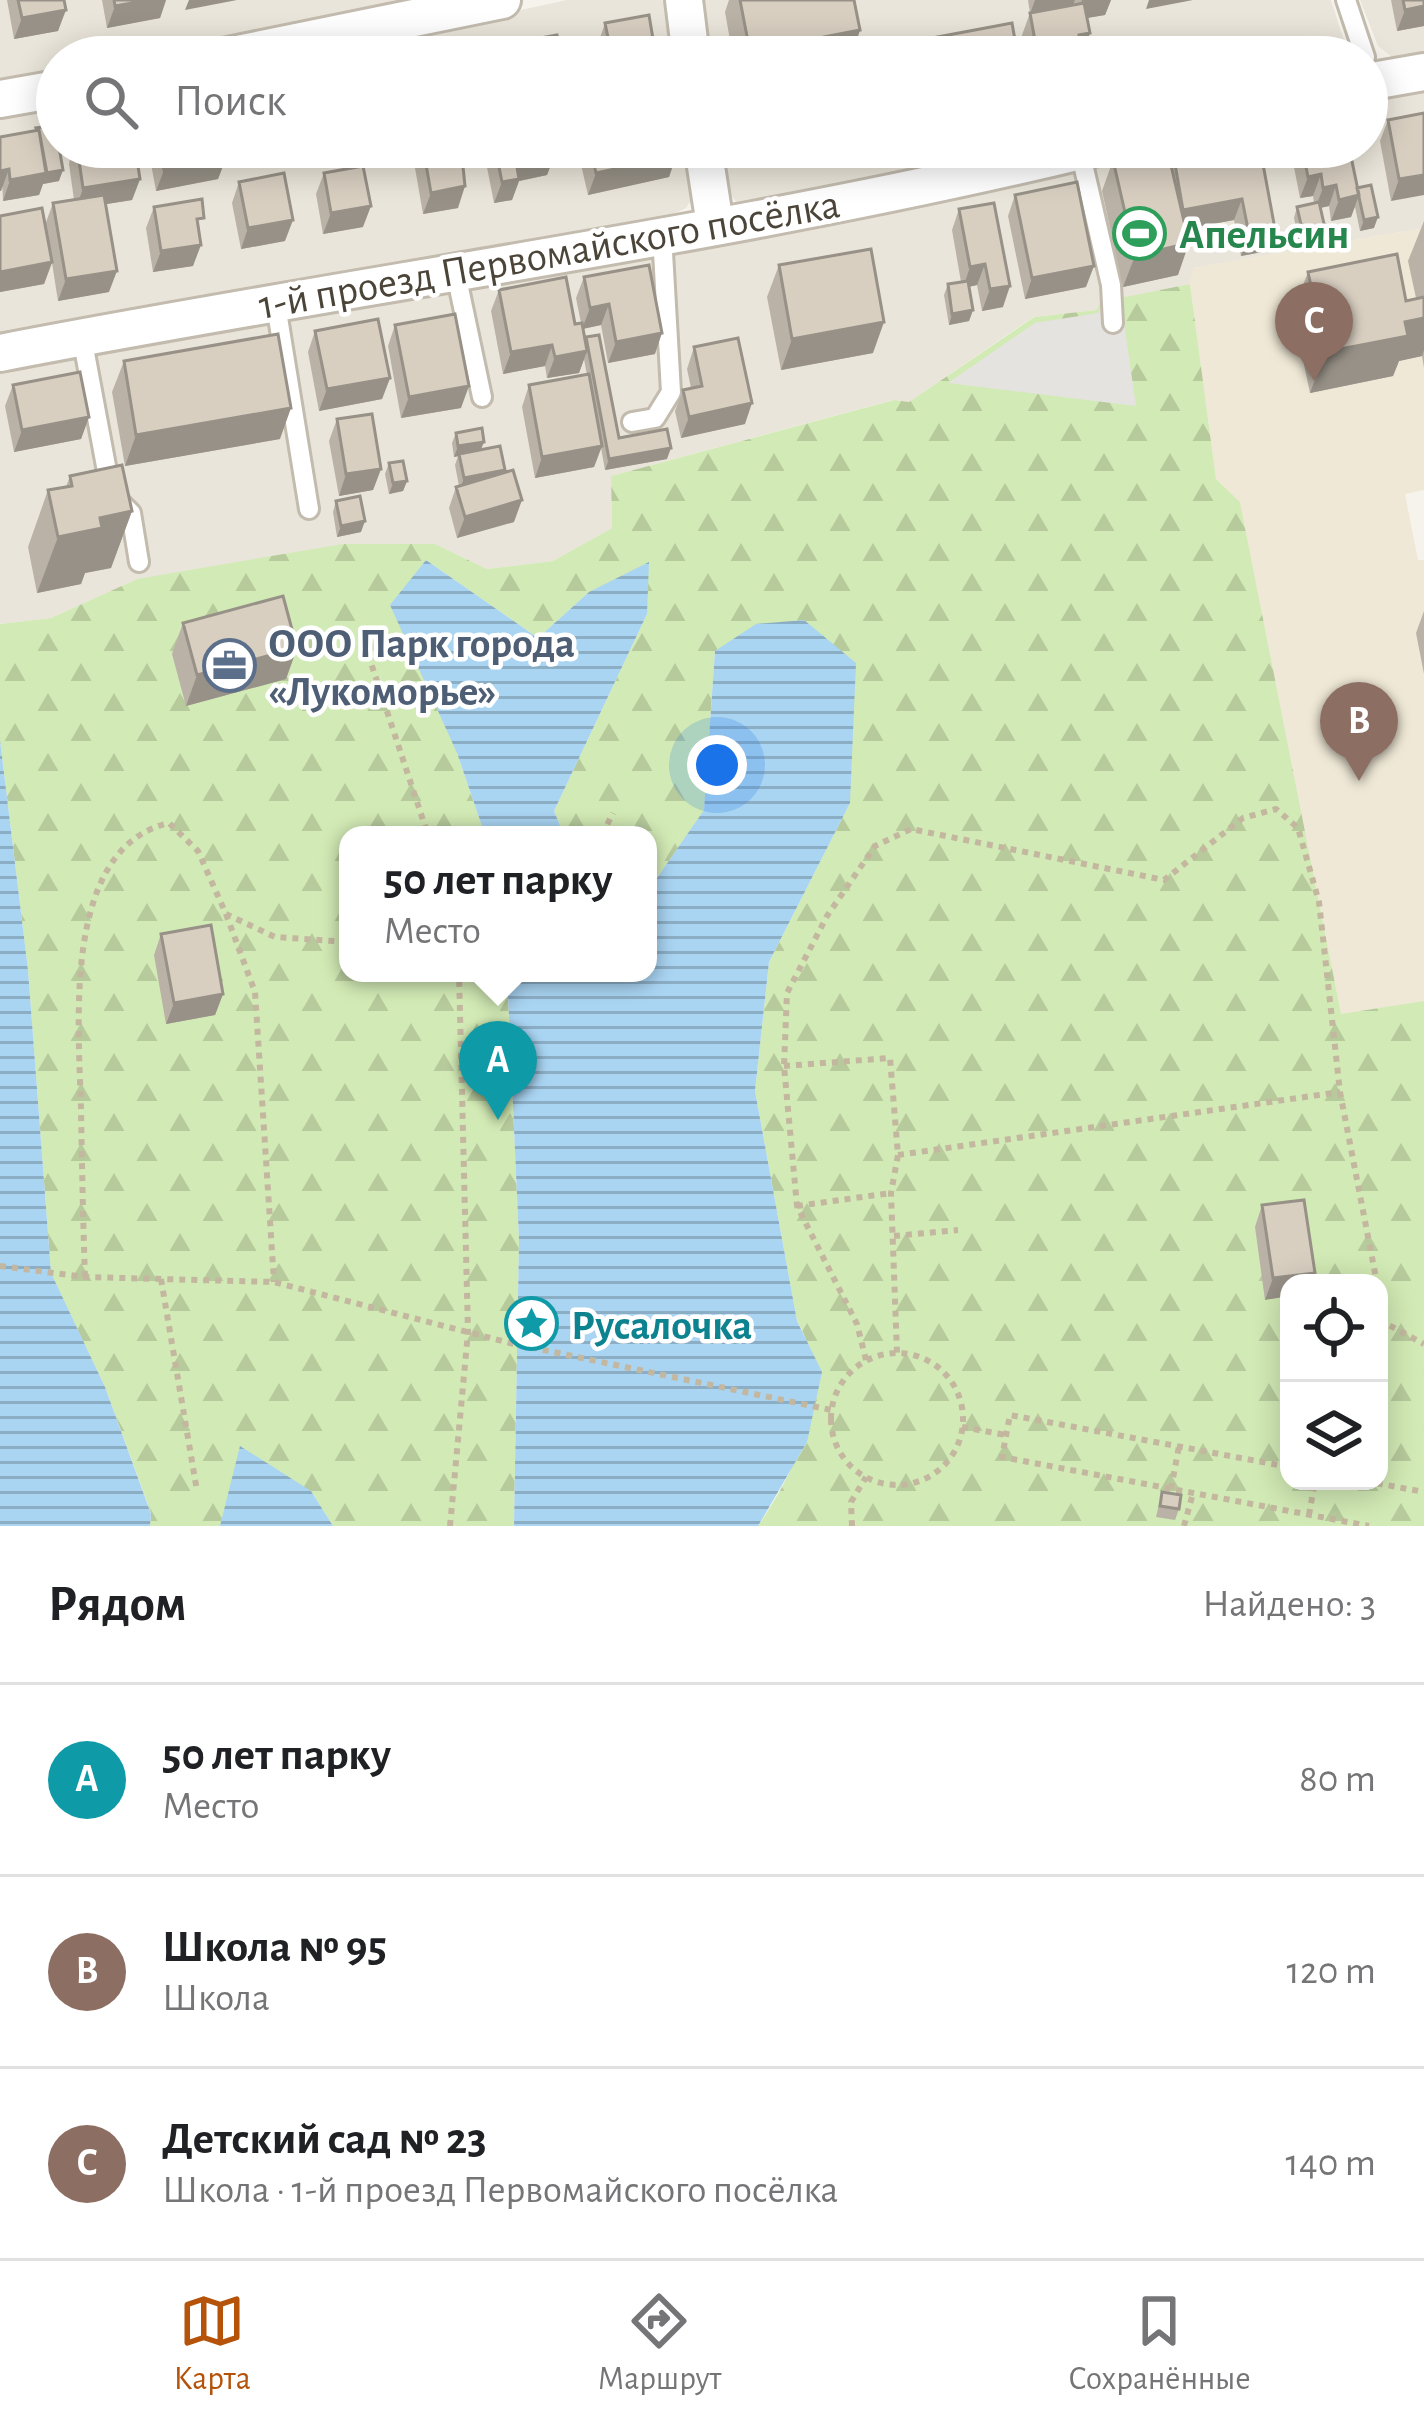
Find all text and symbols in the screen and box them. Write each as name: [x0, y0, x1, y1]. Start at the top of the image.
search box: [36, 36, 1388, 168]
icon: search: [78, 69, 144, 135]
text: Поиск: [174, 79, 286, 124]
street label: 1-й проезд Первомайского посёлка: [256, 183, 843, 327]
sports icon: Апельсин: [1112, 205, 1168, 261]
place label: Апельсин: [1179, 214, 1349, 256]
pin: C: [1275, 282, 1353, 381]
place label: ООО Парк города «Лукоморье»: [268, 623, 575, 713]
office icon: ООО Парк города «Лукоморье»: [201, 638, 257, 694]
pin: B: [1320, 682, 1398, 781]
your location: [687, 735, 747, 795]
popup: [339, 826, 657, 982]
text: 50 лет парку: [383, 858, 613, 903]
text: Место: [383, 912, 481, 951]
pin: A: [459, 1021, 537, 1120]
map controls: [1280, 1274, 1388, 1490]
button: locate: [1280, 1274, 1388, 1382]
place icon: Русалочка: [504, 1296, 560, 1352]
place label: Русалочка: [571, 1305, 752, 1347]
button: layers: [1280, 1382, 1388, 1490]
text: Рядом: [48, 1579, 187, 1630]
text: Найдено: 3: [1202, 1585, 1376, 1624]
text: 50 лет парку: [162, 1733, 391, 1778]
text: A: [75, 1760, 99, 1799]
text: 80 m: [1299, 1760, 1376, 1799]
text: Место: [162, 1787, 259, 1826]
text: Школа № 95: [162, 1925, 387, 1970]
text: B: [76, 1952, 98, 1991]
text: 120 m: [1287, 1952, 1376, 1991]
text: Школа: [162, 1979, 270, 2018]
text: Детский сад № 23: [162, 2117, 487, 2162]
text: C: [77, 2144, 97, 2183]
text: 140 m: [1286, 2144, 1376, 2183]
text: Школа · 1-й проезд Первомайского посёлка: [162, 2171, 838, 2210]
tab: Карта: [173, 2288, 251, 2400]
tab: Маршрут: [598, 2288, 721, 2400]
tab: Сохранённые: [1068, 2288, 1251, 2400]

